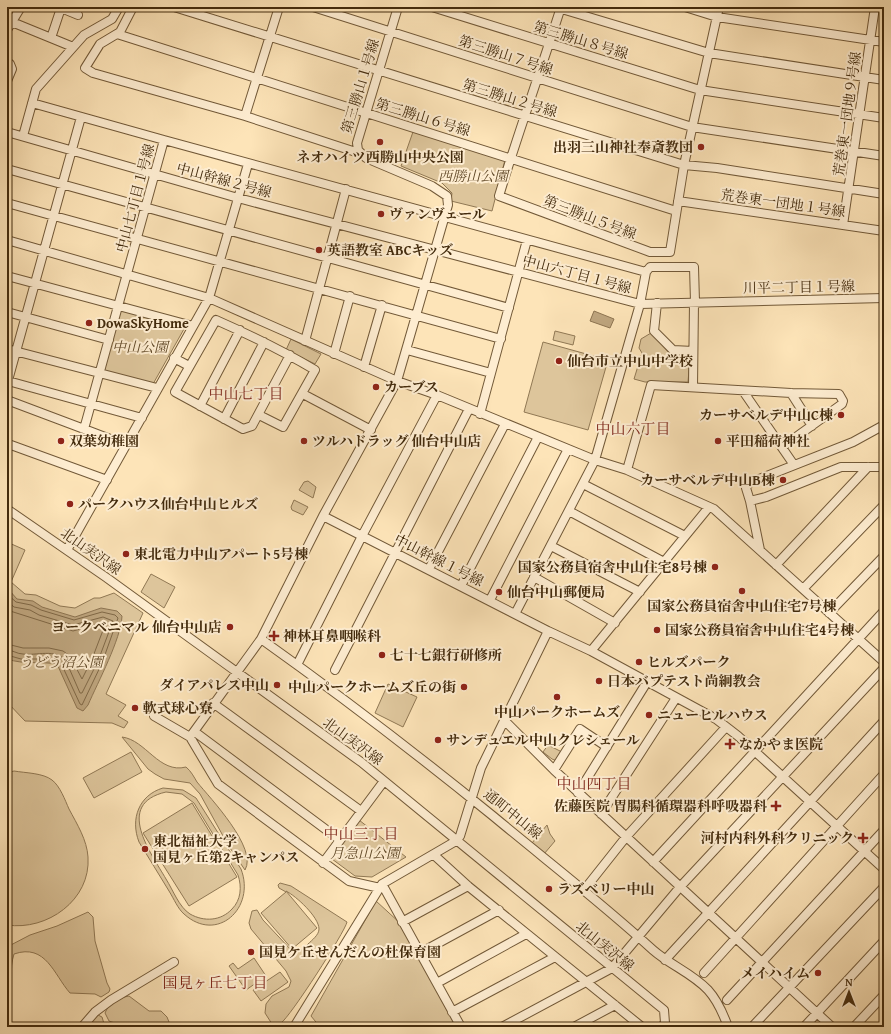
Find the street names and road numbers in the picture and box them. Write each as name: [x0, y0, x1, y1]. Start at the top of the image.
street label: 第三勝山８号線: [531, 16, 631, 64]
street label: 第三勝山７号線: [456, 30, 556, 80]
street label: 第三勝山１号線: [336, 36, 384, 136]
street label: 荒巻東一団地９号線: [828, 50, 866, 178]
street label: 第三勝山２号線: [460, 74, 560, 122]
street label: 第三勝山６号線: [373, 93, 473, 141]
street label: 中山七丁目１号線: [111, 141, 159, 255]
street label: 中山幹線２号線: [174, 158, 274, 202]
street label: 荒巻東一団地１号線: [719, 184, 847, 222]
street label: 第三勝山５号線: [541, 190, 639, 244]
street label: 中山六丁目１号線: [520, 250, 634, 298]
street label: 川平二丁目１号線: [743, 276, 855, 298]
street label: 北山実沢線: [57, 523, 125, 579]
street label: 中山幹線１号線: [391, 529, 487, 591]
street label: 北山実沢線: [319, 712, 387, 770]
street label: 通町中山線: [480, 784, 546, 844]
street label: 北山実沢線: [572, 916, 638, 976]

